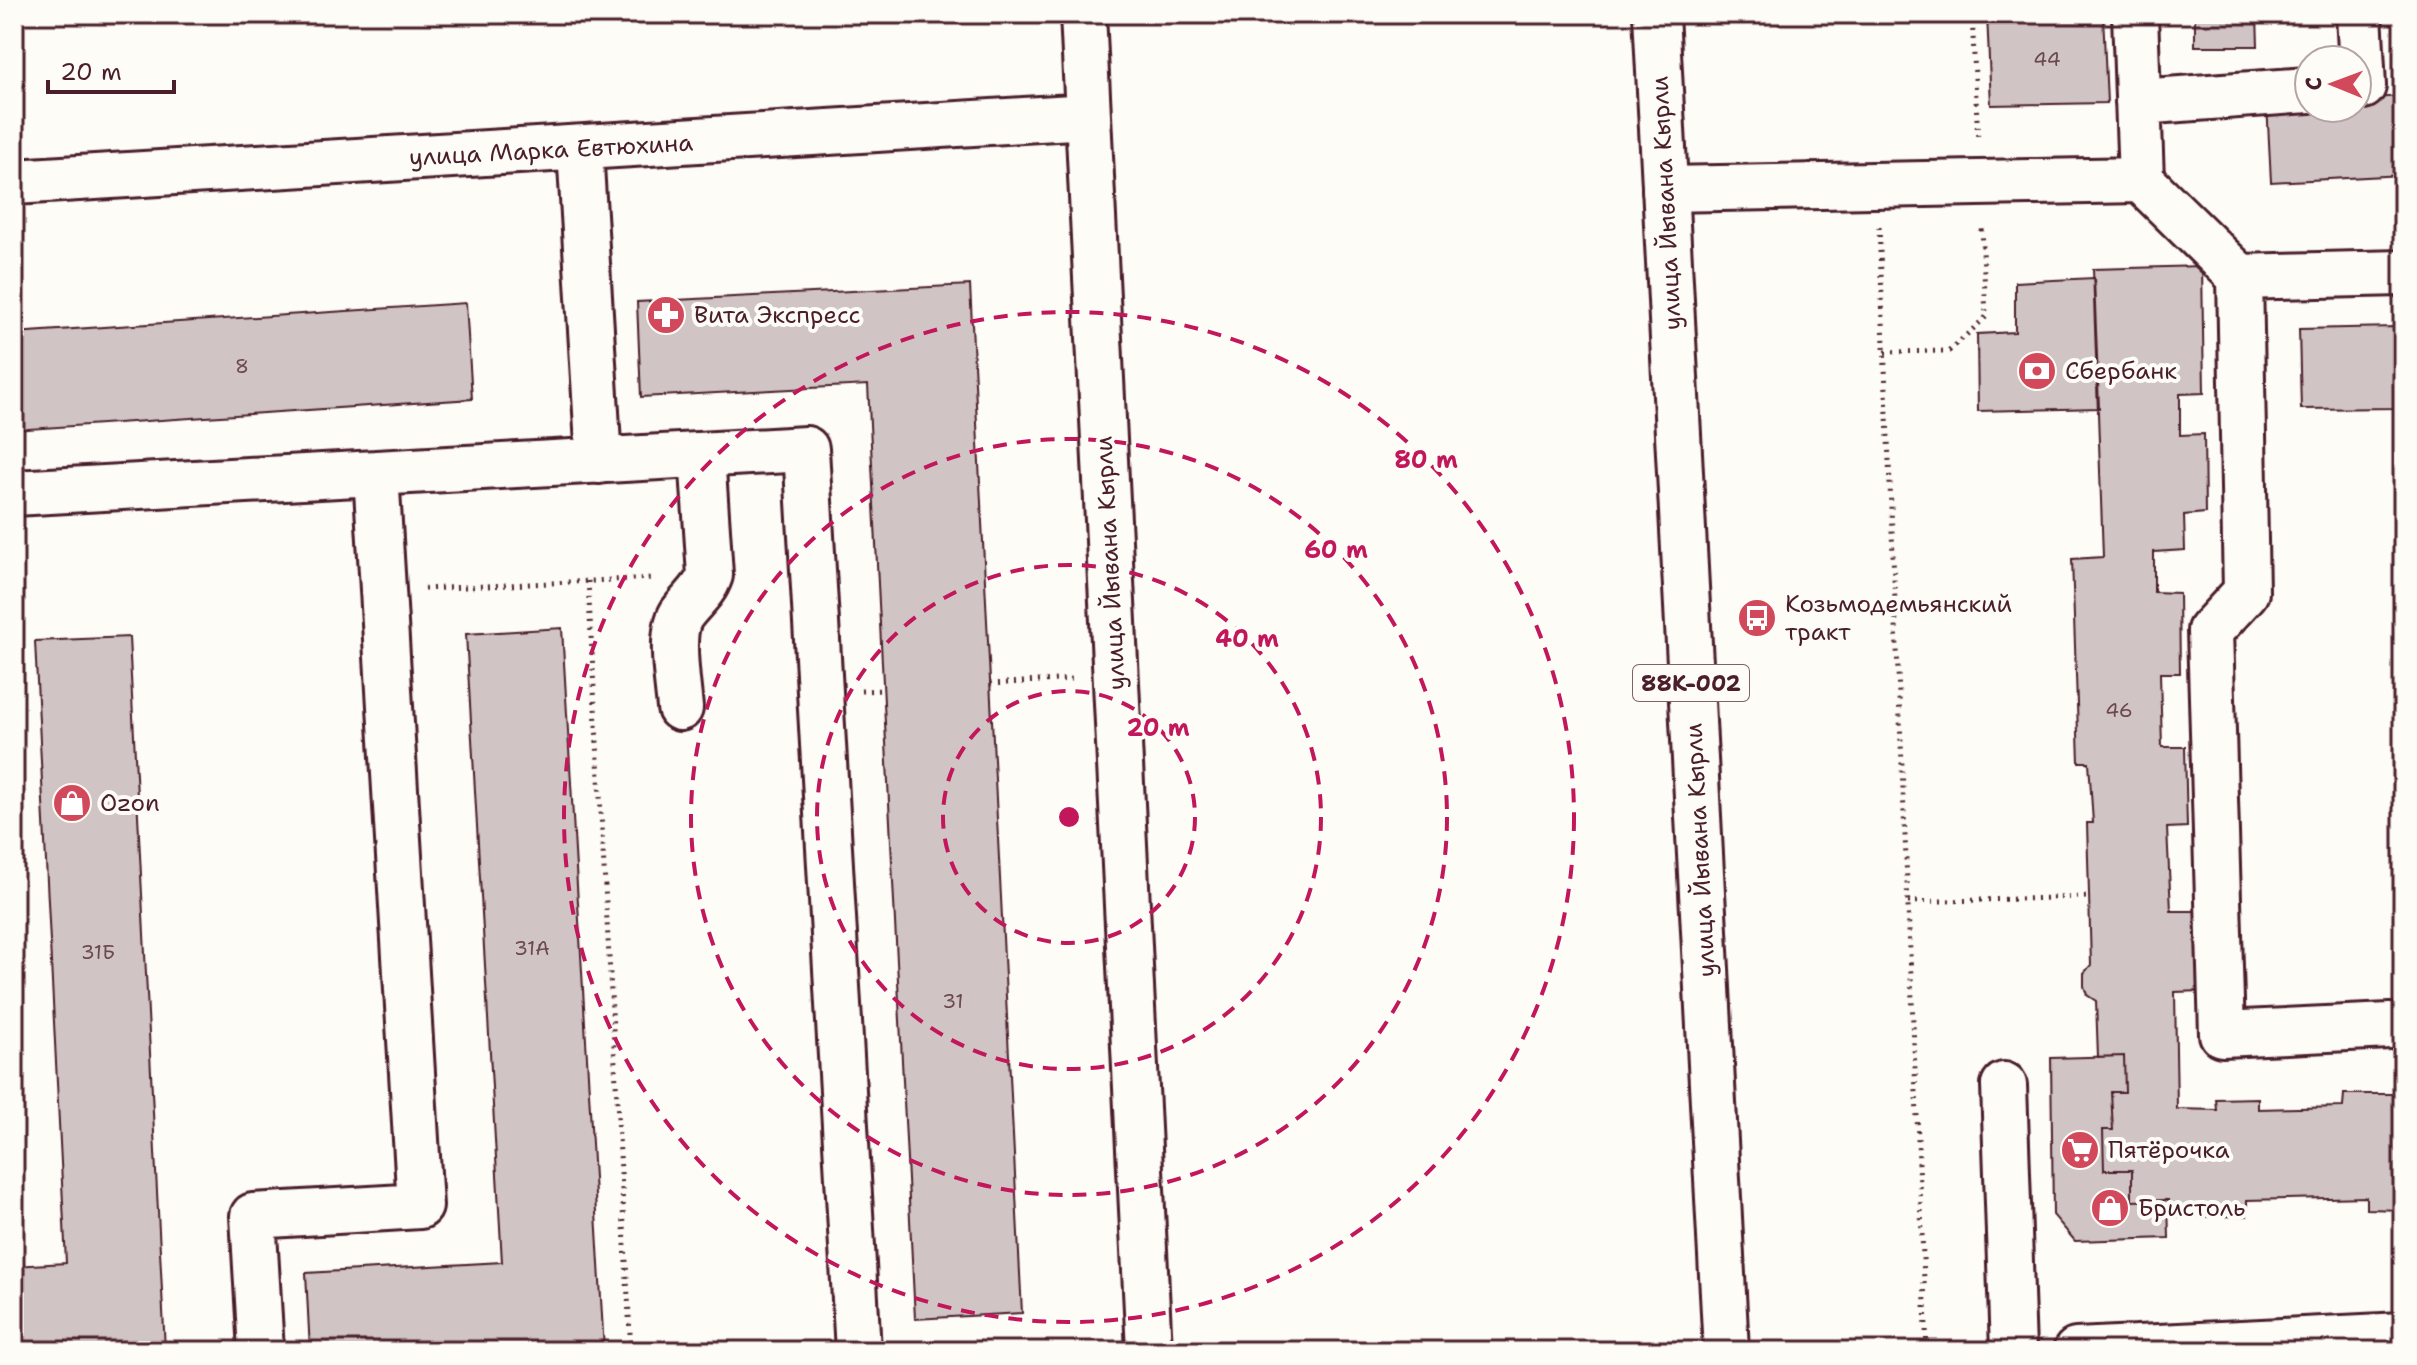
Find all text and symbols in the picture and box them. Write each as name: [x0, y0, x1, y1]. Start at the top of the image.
scale bar: [48, 44, 174, 94]
north arrow: [2293, 44, 2373, 124]
house number: 44: [2033, 46, 2061, 72]
text: 20 m: [60, 56, 122, 88]
street label: улица Йывана Кырли: [1643, 75, 1689, 331]
text: С: [2299, 77, 2328, 91]
street label: улица Марка Евтюхина: [408, 127, 694, 173]
pharmacy icon: Вита Экспресс: [645, 294, 687, 336]
place label: Вита Экспресс: [694, 299, 861, 331]
bank icon: Сбербанк: [2016, 350, 2058, 392]
house number: 8: [235, 353, 249, 379]
place label: Сбербанк: [2065, 355, 2177, 387]
street label: улица Йывана Кырли: [1087, 435, 1133, 691]
text: 80 m: [1394, 444, 1458, 476]
text: 60 m: [1304, 534, 1368, 566]
place label: Козьмодемьянский тракт: [1785, 588, 2012, 648]
bus stop icon: Козьмодемьянский тракт: [1736, 597, 1778, 639]
text: 40 m: [1215, 623, 1279, 655]
road number: 88К-002: [1633, 665, 1749, 701]
house number: 46: [2105, 697, 2133, 723]
text: 20 m: [1126, 712, 1190, 744]
street label: улица Йывана Кырли: [1677, 722, 1723, 978]
shop icon: Ozon: [51, 782, 93, 824]
place label: Ozon: [100, 787, 160, 819]
centre of rings: [1055, 803, 1083, 831]
house number: 31А: [514, 935, 550, 961]
house number: 31Б: [81, 939, 115, 965]
house number: 31: [942, 988, 964, 1014]
supermarket icon: Пятёрочка: [2059, 1129, 2101, 1171]
place label: Пятёрочка: [2108, 1134, 2230, 1166]
shop icon: Бристоль: [2089, 1187, 2131, 1229]
place label: Бристоль: [2138, 1192, 2245, 1224]

